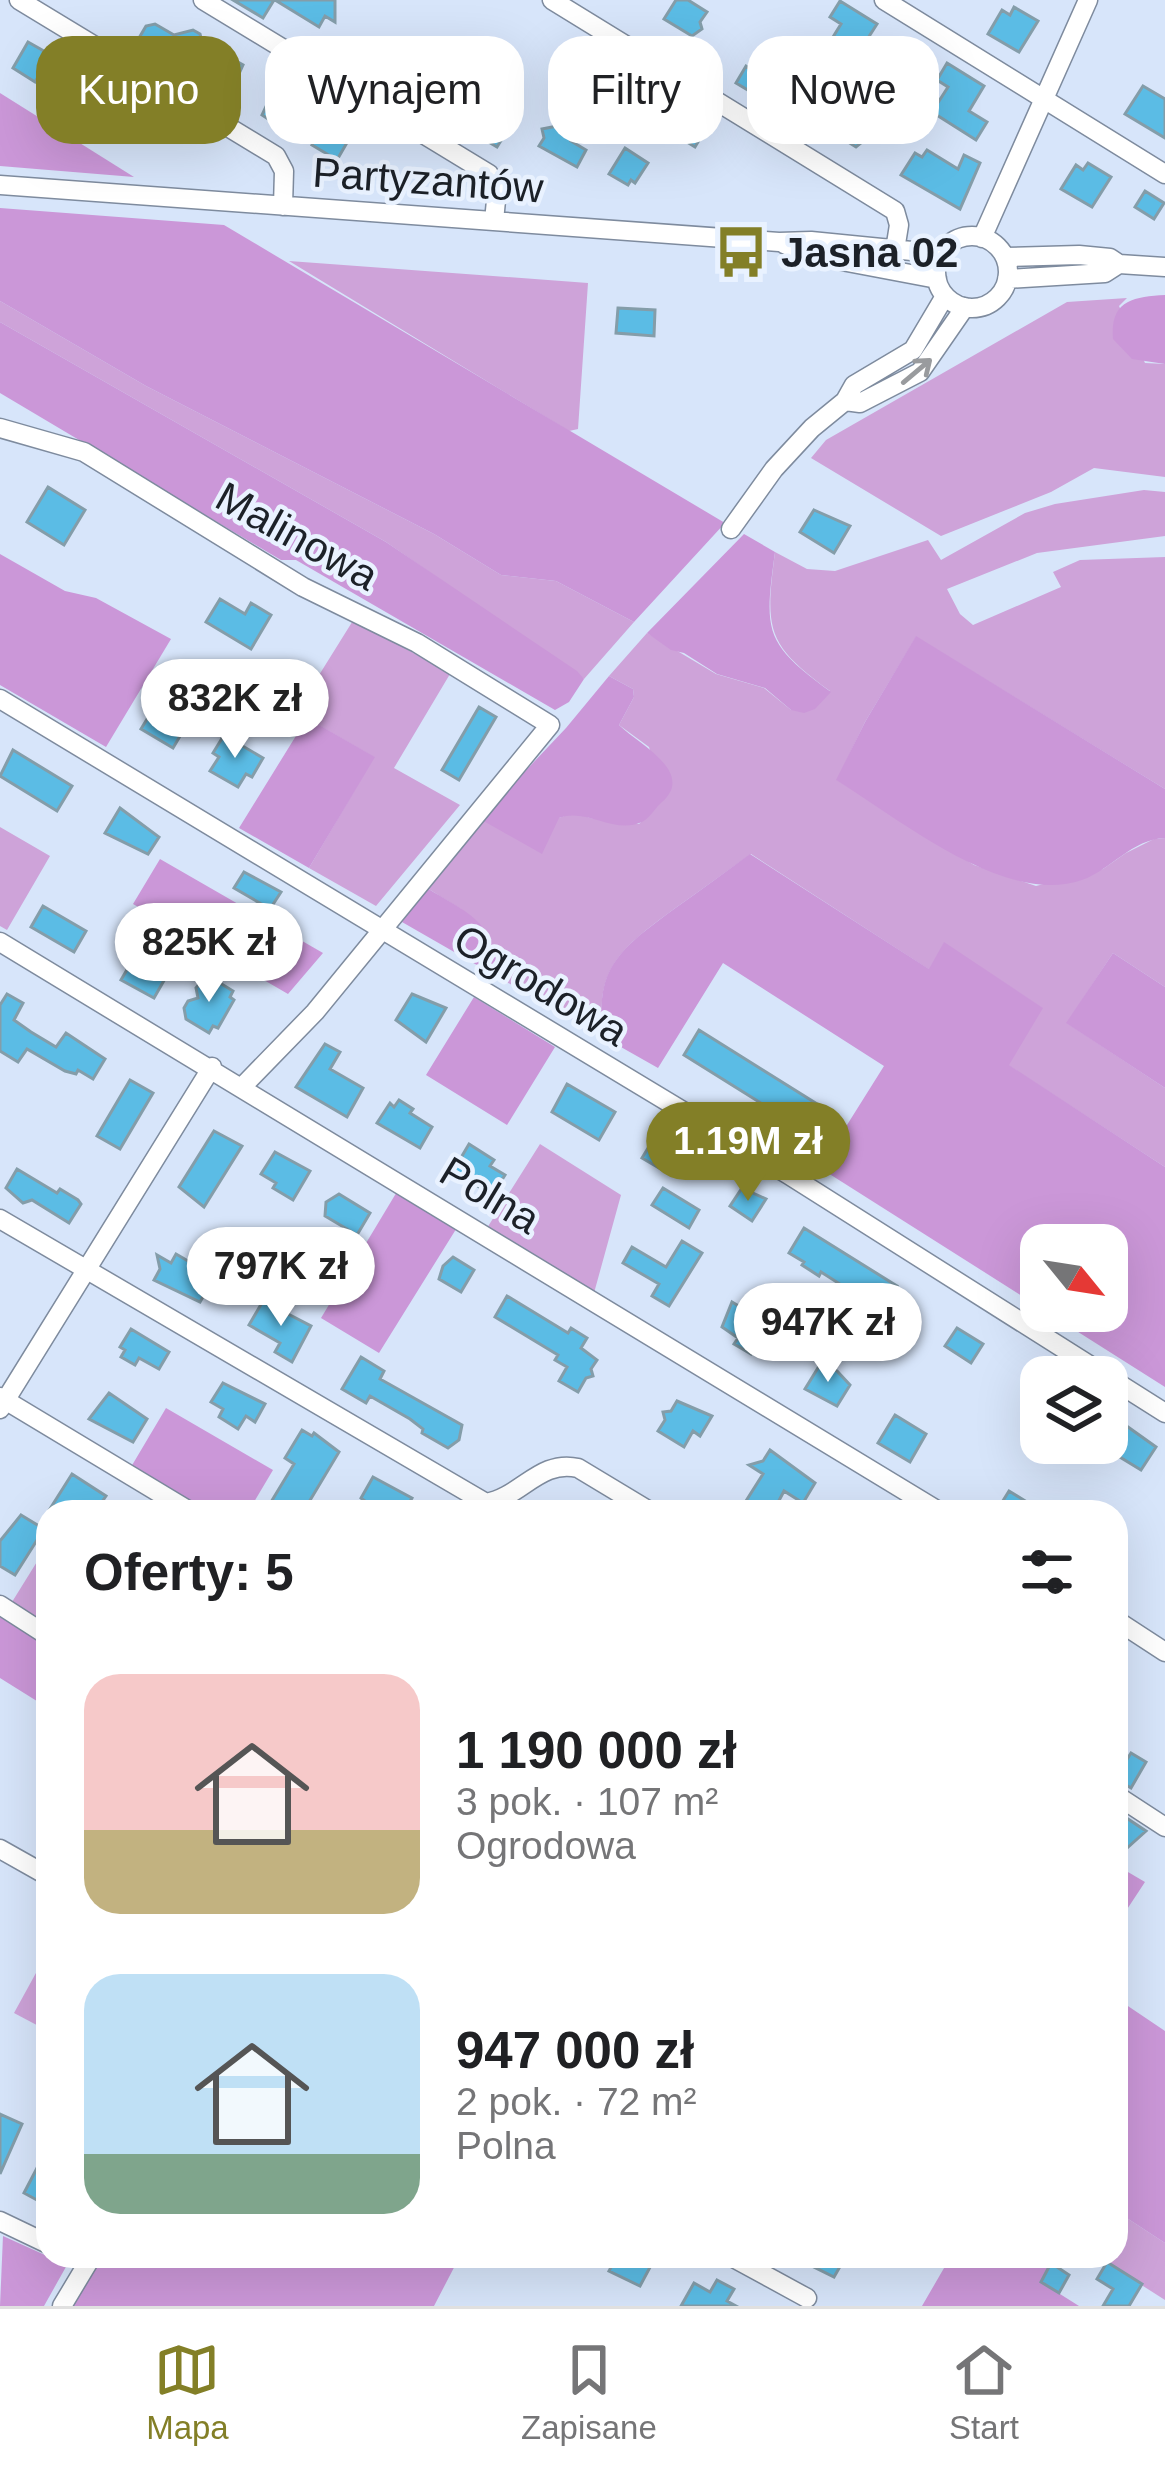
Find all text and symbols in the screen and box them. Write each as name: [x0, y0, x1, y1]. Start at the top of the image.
chip: Kupno: [36, 36, 241, 144]
chip: Wynajem: [265, 36, 524, 144]
chip: Filtry: [548, 36, 723, 144]
chip: Nowe: [747, 36, 939, 144]
street label: Partyzantów: [311, 148, 546, 212]
bus stop icon: Jasna 02: [712, 223, 770, 281]
place label: Jasna 02: [781, 229, 958, 276]
one-way arrow: [901, 357, 932, 385]
street label: Malinowa: [208, 472, 387, 600]
pin: 832K zł: [124, 659, 346, 761]
text: 832K zł: [168, 676, 302, 719]
pin: 825K zł: [98, 903, 320, 1005]
street label: Ogrodowa: [446, 915, 637, 1055]
text: 825K zł: [142, 920, 276, 963]
pin: 1.19M zł: [624, 1102, 872, 1204]
text: 1.19M zł: [673, 1119, 823, 1162]
street label: Polna: [432, 1147, 549, 1243]
north arrow: [1020, 1224, 1128, 1332]
map controls: [1020, 1224, 1128, 1464]
pin: 797K zł: [170, 1227, 392, 1329]
text: 797K zł: [214, 1244, 348, 1287]
pin: 947K zł: [717, 1283, 939, 1385]
text: 947K zł: [761, 1300, 895, 1343]
button: layers: [1020, 1356, 1128, 1464]
icon: filters: [1014, 1539, 1080, 1605]
text: Oferty: 5: [84, 1544, 294, 1601]
icon: home: [180, 1722, 324, 1866]
text: 1 190 000 zł: [456, 1722, 737, 1779]
text: 3 pok. · 107 m²: [456, 1780, 718, 1823]
text: Ogrodowa: [456, 1824, 636, 1867]
icon: home: [180, 2022, 324, 2166]
text: 947 000 zł: [456, 2022, 694, 2079]
text: 2 pok. · 72 m²: [456, 2080, 697, 2123]
text: Polna: [456, 2124, 556, 2167]
tab: Mapa: [146, 2337, 229, 2447]
tab: Zapisane: [521, 2337, 657, 2447]
tab: Start: [949, 2337, 1019, 2447]

